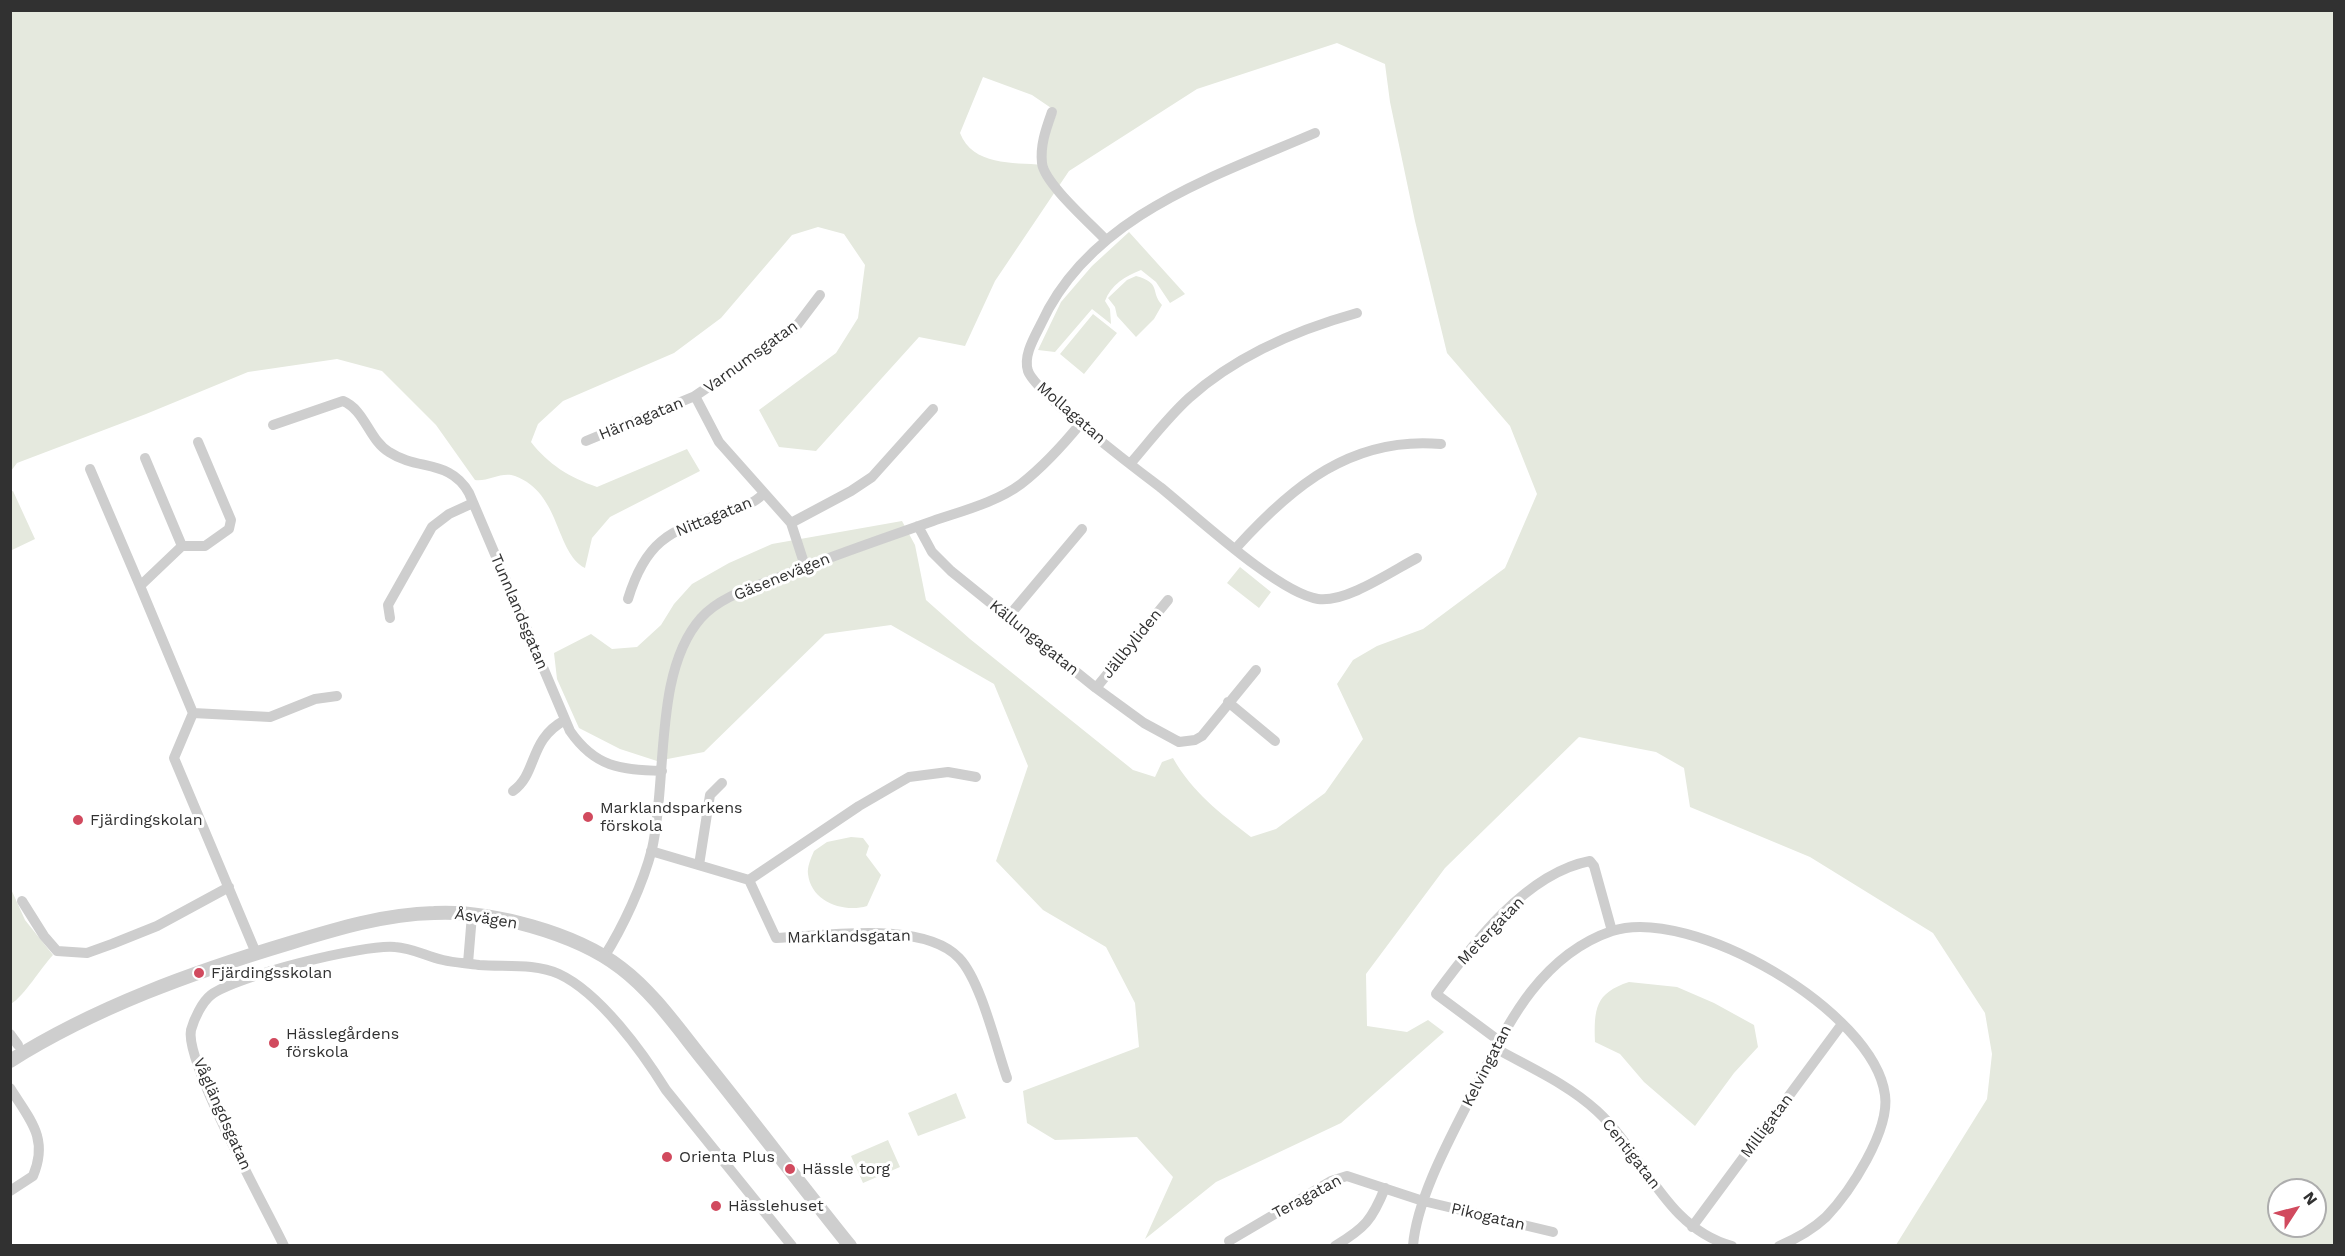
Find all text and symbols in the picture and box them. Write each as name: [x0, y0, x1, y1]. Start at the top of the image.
street label: Varnumsgatan: [700, 317, 802, 397]
street label: Mollagatan: [1033, 378, 1109, 448]
street label: Härnagatan: [596, 393, 686, 445]
street label: Nittagatan: [673, 493, 755, 541]
street label: Gäsenevägen: [731, 549, 833, 605]
street label: Tunnlandsgatan: [486, 551, 552, 673]
street label: Källungagatan: [985, 596, 1083, 680]
street label: Jällbyliden: [1098, 605, 1166, 683]
place label: Marklandsparkens förskola: [600, 798, 743, 836]
place label: Fjärdingskolan: [90, 810, 203, 830]
marker: Marklandsparkens förskola: [581, 810, 595, 824]
marker: Fjärdingskolan: [71, 813, 85, 827]
street label: Metergatan: [1454, 893, 1528, 969]
street label: Åsvägen: [453, 905, 519, 933]
street label: Marklandsgatan: [787, 926, 911, 948]
place label: Fjärdingsskolan: [211, 963, 332, 983]
marker: Fjärdingsskolan: [192, 966, 206, 980]
street label: Kelvingatan: [1458, 1022, 1516, 1110]
place label: Hässlegårdens förskola: [286, 1024, 399, 1062]
marker: Hässlegårdens förskola: [267, 1036, 281, 1050]
street label: Våglängdsgatan: [189, 1055, 255, 1173]
street label: Milligatan: [1737, 1090, 1797, 1162]
street label: Centigatan: [1598, 1115, 1664, 1193]
place label: Orienta Plus: [679, 1147, 775, 1167]
marker: Orienta Plus: [660, 1150, 674, 1164]
place label: Hässle torg: [802, 1159, 890, 1179]
marker: Hässle torg: [783, 1162, 797, 1176]
street label: Teragatan: [1269, 1171, 1345, 1223]
north arrow: [2267, 1178, 2327, 1238]
text: N: [2299, 1188, 2322, 1209]
place label: Hässlehuset: [728, 1196, 824, 1216]
marker: Hässlehuset: [709, 1199, 723, 1213]
street label: Pikogatan: [1449, 1199, 1527, 1235]

